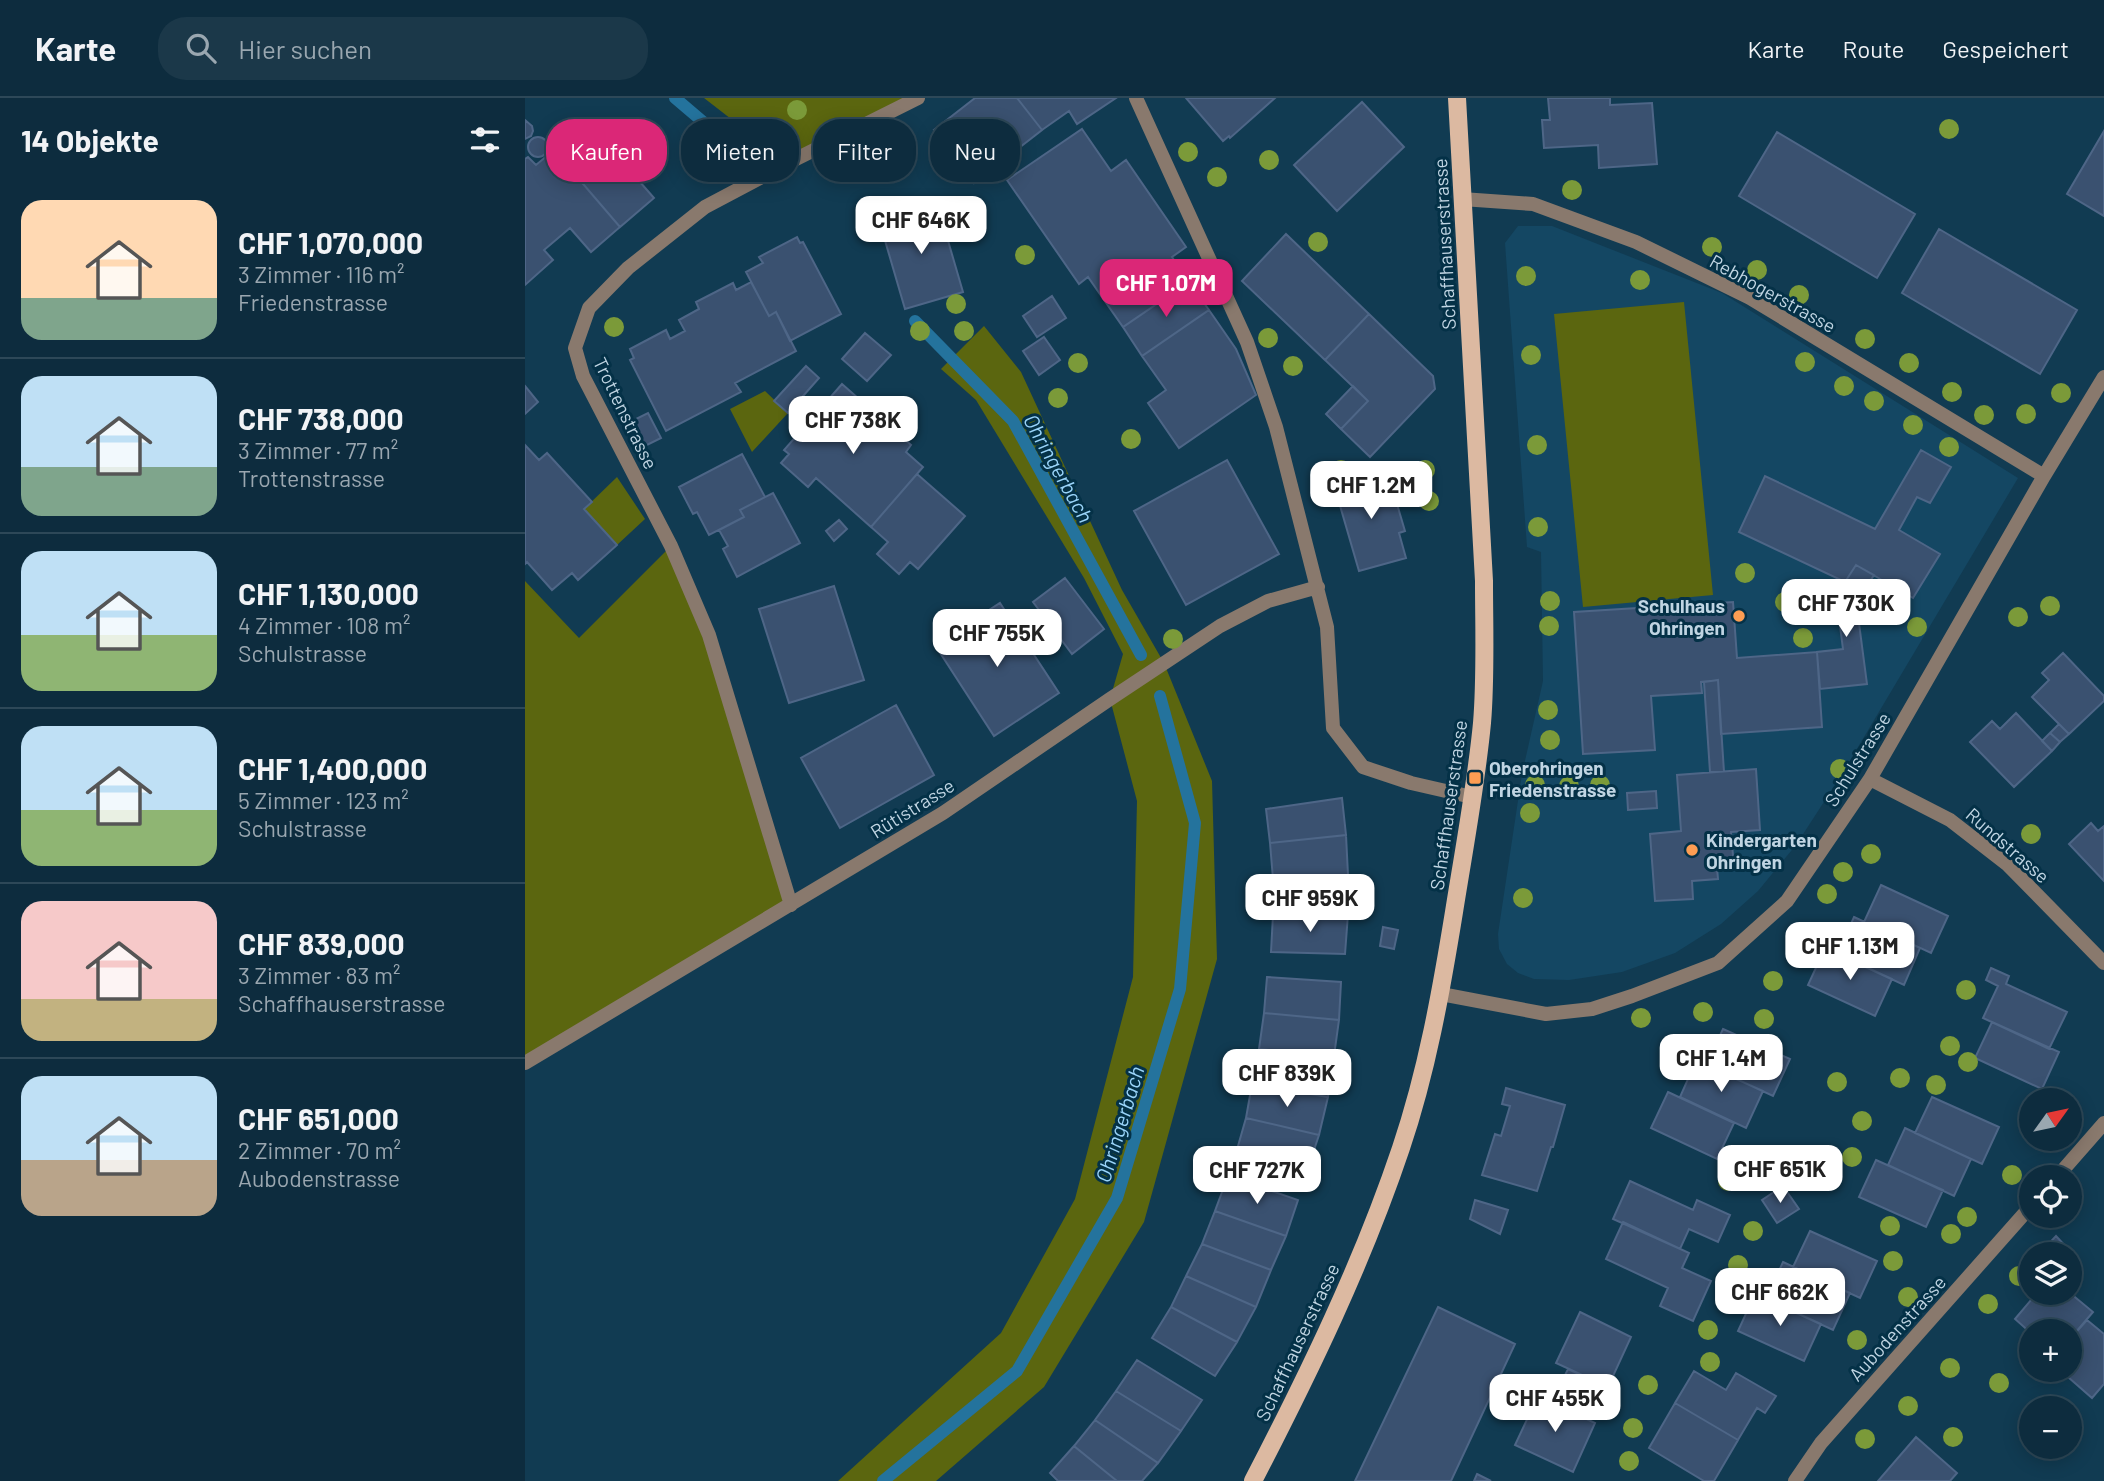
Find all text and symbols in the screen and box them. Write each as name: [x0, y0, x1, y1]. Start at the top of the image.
search box: [158, 17, 648, 80]
text: Karte: [35, 28, 116, 68]
icon: search: [182, 29, 220, 67]
text: Hier suchen: [238, 33, 372, 64]
text: Karte: [1747, 34, 1805, 63]
text: Route: [1843, 34, 1904, 63]
text: Gespeichert: [1942, 34, 2069, 63]
chip: Kaufen: [546, 119, 667, 182]
chip: Mieten: [681, 119, 799, 182]
chip: Filter: [813, 119, 916, 182]
chip: Neu: [930, 119, 1020, 182]
icon: filters: [466, 121, 504, 159]
text: 14 Objekte: [21, 122, 159, 158]
street label: Schaffhauserstrasse: [1428, 158, 1460, 330]
pin: CHF 646K: [849, 197, 993, 256]
text: CHF 646K: [872, 205, 970, 233]
text: CHF 1,070,000: [238, 224, 423, 260]
icon: home: [77, 228, 161, 312]
street label: Rebhogerstrasse: [1706, 249, 1840, 337]
text: 3 Zimmer · 116 m²: [238, 260, 405, 288]
pin: CHF 1.07M: [1086, 260, 1246, 319]
text: CHF 1.07M: [1116, 268, 1216, 296]
text: Friedenstrasse: [238, 288, 388, 316]
street label: Trottenstrasse: [589, 353, 663, 473]
pin: CHF 738K: [781, 396, 925, 456]
text: CHF 738,000: [238, 400, 404, 436]
icon: home: [77, 404, 161, 488]
text: CHF 738K: [805, 405, 901, 433]
water label: Ohringerbach: [1019, 409, 1099, 527]
text: 3 Zimmer · 77 m²: [238, 436, 398, 464]
pin: CHF 1.2M: [1299, 462, 1443, 521]
text: Trottenstrasse: [238, 464, 385, 492]
text: CHF 1.2M: [1326, 470, 1416, 498]
text: CHF 1,130,000: [238, 575, 419, 611]
icon: home: [77, 579, 161, 663]
pin: CHF 730K: [1774, 580, 1918, 639]
text: CHF 730K: [1797, 588, 1895, 616]
place label: Schulhaus Ohringen: [1638, 594, 1725, 639]
marker: Schulhaus Ohringen: [1731, 608, 1747, 624]
pin: CHF 755K: [925, 610, 1069, 669]
text: 4 Zimmer · 108 m²: [238, 611, 410, 639]
text: CHF 755K: [949, 618, 1045, 646]
text: Schulstrasse: [238, 639, 367, 667]
street label: Schulstrasse: [1819, 708, 1895, 810]
street label: Schaffhauserstrasse: [1425, 719, 1471, 891]
text: CHF 1,400,000: [238, 750, 427, 786]
icon: home: [77, 754, 161, 838]
place label: Oberohringen Friedenstrasse: [1489, 756, 1616, 801]
marker: Oberohringen Friedenstrasse: [1467, 770, 1483, 786]
street label: Rütistrasse: [866, 773, 958, 843]
text: 5 Zimmer · 123 m²: [238, 786, 409, 814]
street label: Rundstrasse: [1962, 803, 2054, 887]
text: Schulstrasse: [238, 814, 367, 842]
place label: Kindergarten Ohringen: [1706, 828, 1817, 873]
marker: Kindergarten Ohringen: [1684, 842, 1700, 858]
pin: CHF 959K: [1238, 874, 1382, 934]
text: CHF 959K: [1261, 883, 1359, 911]
pin: CHF 1.13M: [1770, 922, 1930, 982]
text: CHF 839,000: [238, 925, 405, 961]
icon: home: [77, 929, 161, 1013]
text: CHF 1.13M: [1801, 931, 1899, 959]
text: 3 Zimmer · 83 m²: [238, 961, 400, 989]
text: Schaffhauserstrasse: [238, 989, 445, 1017]
pin: CHF 1.4M: [1649, 1034, 1793, 1094]
text: CHF 1.4M: [1676, 1043, 1766, 1071]
pin: CHF 839K: [1215, 1049, 1359, 1109]
text: CHF 839K: [1238, 1058, 1336, 1086]
water label: Ohringerbach: [1089, 1063, 1149, 1185]
north arrow: [2019, 1088, 2083, 1152]
map controls: [2019, 1088, 2082, 1459]
text: CHF 651,000: [238, 1100, 399, 1136]
icon: home: [77, 1104, 161, 1188]
text: 2 Zimmer · 70 m²: [238, 1136, 401, 1164]
pin: CHF 727K: [1185, 1146, 1329, 1206]
pin: CHF 651K: [1708, 1146, 1852, 1205]
text: CHF 651K: [1734, 1154, 1826, 1182]
text: CHF 727K: [1209, 1155, 1305, 1183]
text: Aubodenstrasse: [238, 1164, 400, 1192]
button: locate: [2019, 1165, 2082, 1228]
button: layers: [2019, 1242, 2082, 1305]
street label: Schaffhauserstrasse: [1250, 1259, 1344, 1425]
pin: CHF 662K: [1708, 1268, 1852, 1328]
street label: Aubodenstrasse: [1844, 1271, 1950, 1385]
text: CHF 662K: [1731, 1277, 1829, 1305]
button: +: [2019, 1319, 2082, 1382]
pin: CHF 455K: [1483, 1374, 1627, 1434]
text: CHF 455K: [1505, 1383, 1605, 1411]
button: −: [2019, 1396, 2082, 1459]

